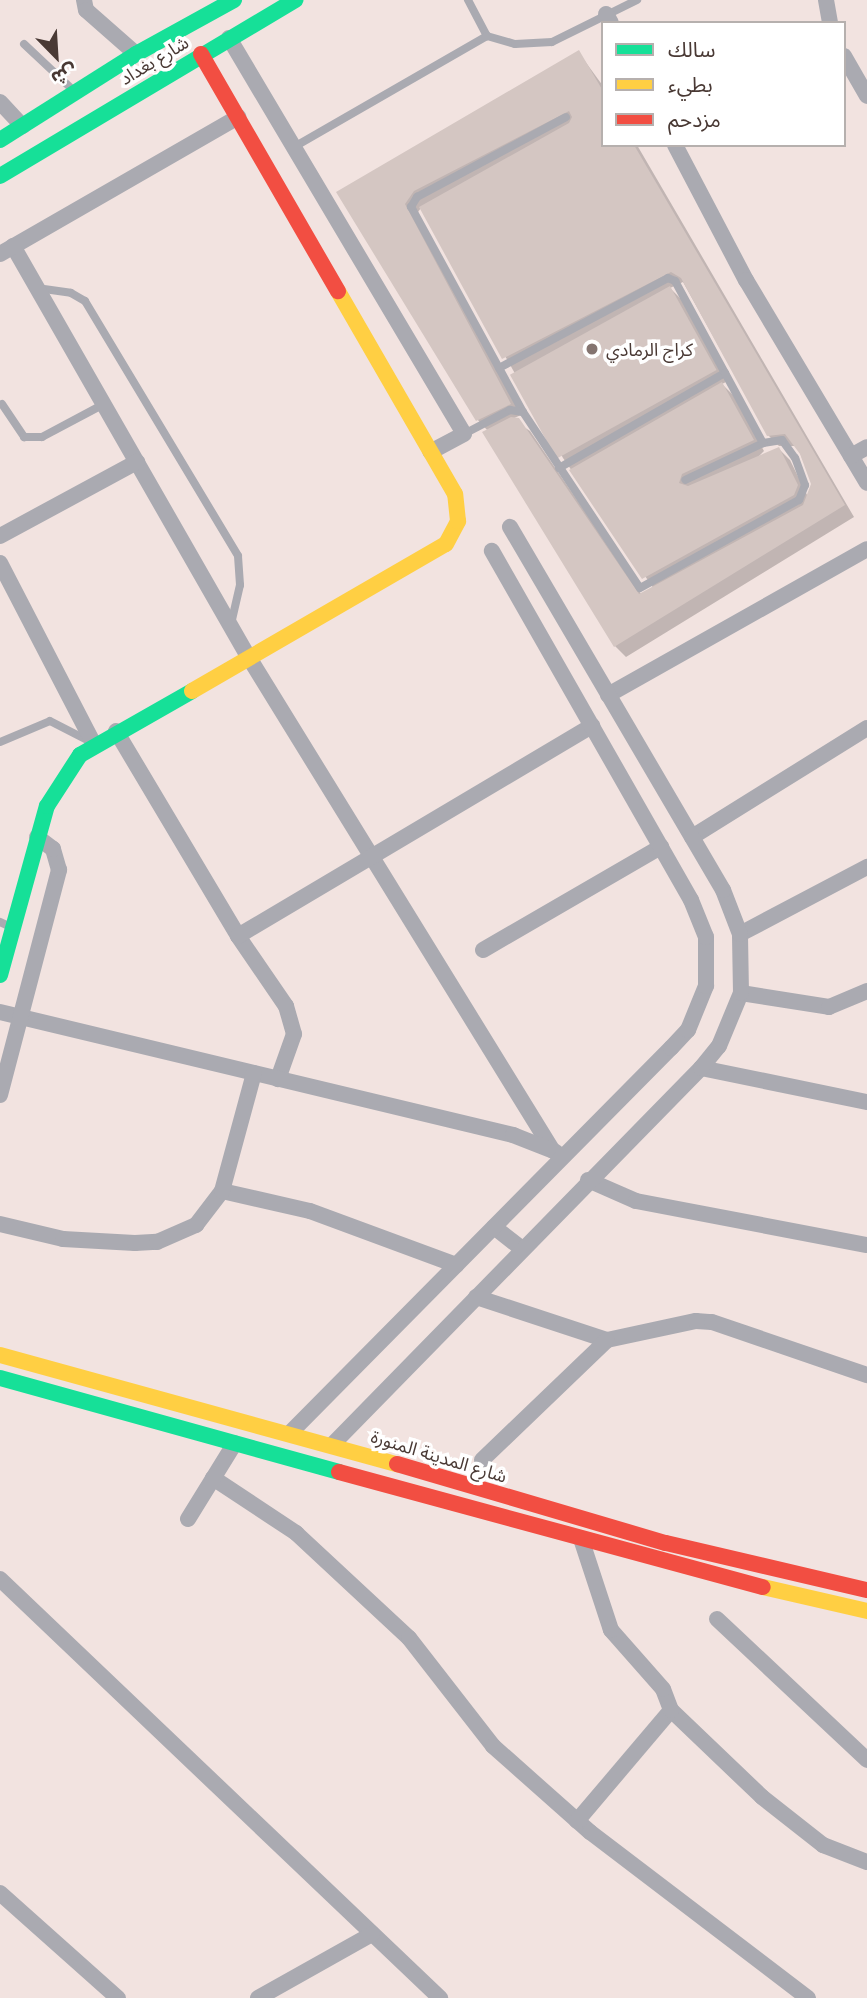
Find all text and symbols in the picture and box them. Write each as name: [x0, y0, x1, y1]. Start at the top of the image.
north arrow: [21, 21, 91, 91]
legend: [601, 21, 846, 147]
street label: شارع بغداد: [116, 31, 192, 89]
text: سالك: [668, 35, 715, 63]
text: ش: [47, 58, 82, 92]
text: بطيء: [668, 70, 713, 98]
text: مزدحم: [668, 105, 721, 133]
place label: كراج الرمادي: [606, 338, 693, 360]
marker: كراج الرمادي: [584, 341, 600, 357]
street label: شارع المدينة المنورة: [368, 1425, 510, 1487]

